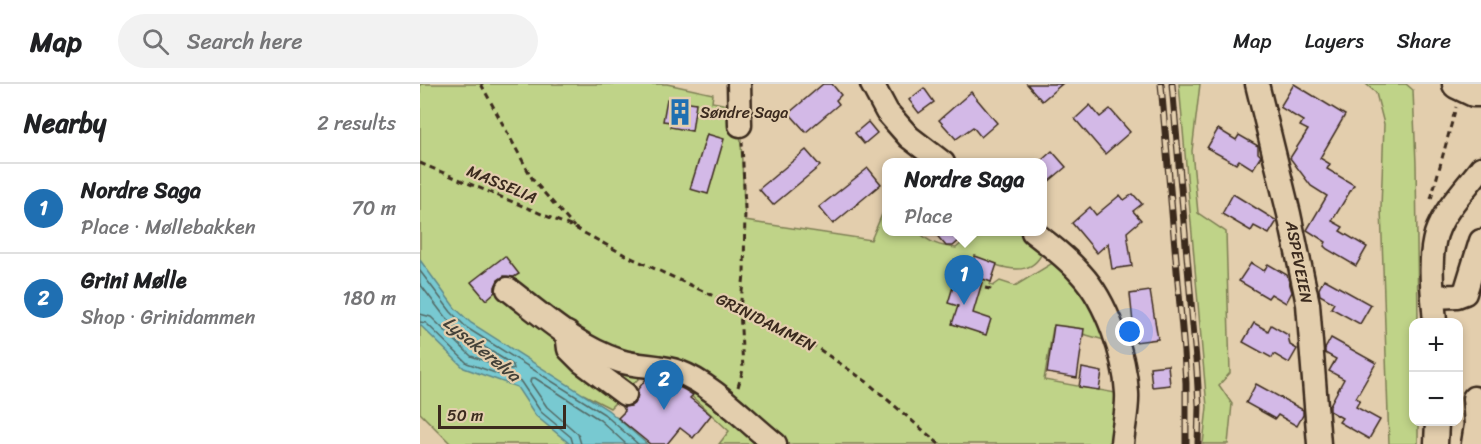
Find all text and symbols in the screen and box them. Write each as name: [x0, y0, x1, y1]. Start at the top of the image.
search box: [118, 14, 538, 68]
text: Map: [30, 17, 82, 66]
text: Search here: [187, 22, 303, 61]
text: Map: [1233, 22, 1272, 60]
text: Layers: [1305, 22, 1364, 60]
text: Share: [1397, 22, 1451, 60]
icon: search: [139, 25, 172, 58]
building icon: Søndre Saga: [665, 97, 695, 127]
place label: Søndre Saga: [700, 98, 788, 127]
text: Nearby: [24, 100, 106, 146]
text: 2 results: [317, 106, 396, 141]
street label: MASSELIA: [462, 156, 542, 212]
popup: [882, 158, 1047, 236]
text: Nordre Saga: [904, 160, 1025, 199]
text: Nordre Saga: [81, 171, 201, 210]
text: 1: [39, 191, 48, 226]
text: 70 m: [351, 191, 396, 226]
text: Place: [904, 199, 953, 234]
text: Place · Møllebakken: [81, 210, 256, 245]
street label: ASPEVEIEN: [1277, 217, 1321, 306]
pin: 1: [944, 256, 984, 305]
text: Grini Mølle: [81, 261, 187, 300]
text: 2: [38, 281, 49, 316]
text: 180 m: [342, 281, 396, 316]
street label: GRINIDAMMEN: [711, 284, 821, 360]
text: Shop · Grinidammen: [81, 300, 255, 335]
water label: Lysakerelva: [436, 307, 529, 392]
your location: [1115, 317, 1144, 346]
map controls: [1409, 318, 1463, 426]
button: +: [1409, 318, 1463, 372]
pin: 2: [644, 360, 684, 410]
button: −: [1409, 372, 1463, 426]
text: 50 m: [447, 401, 483, 430]
scale bar: [438, 402, 566, 430]

